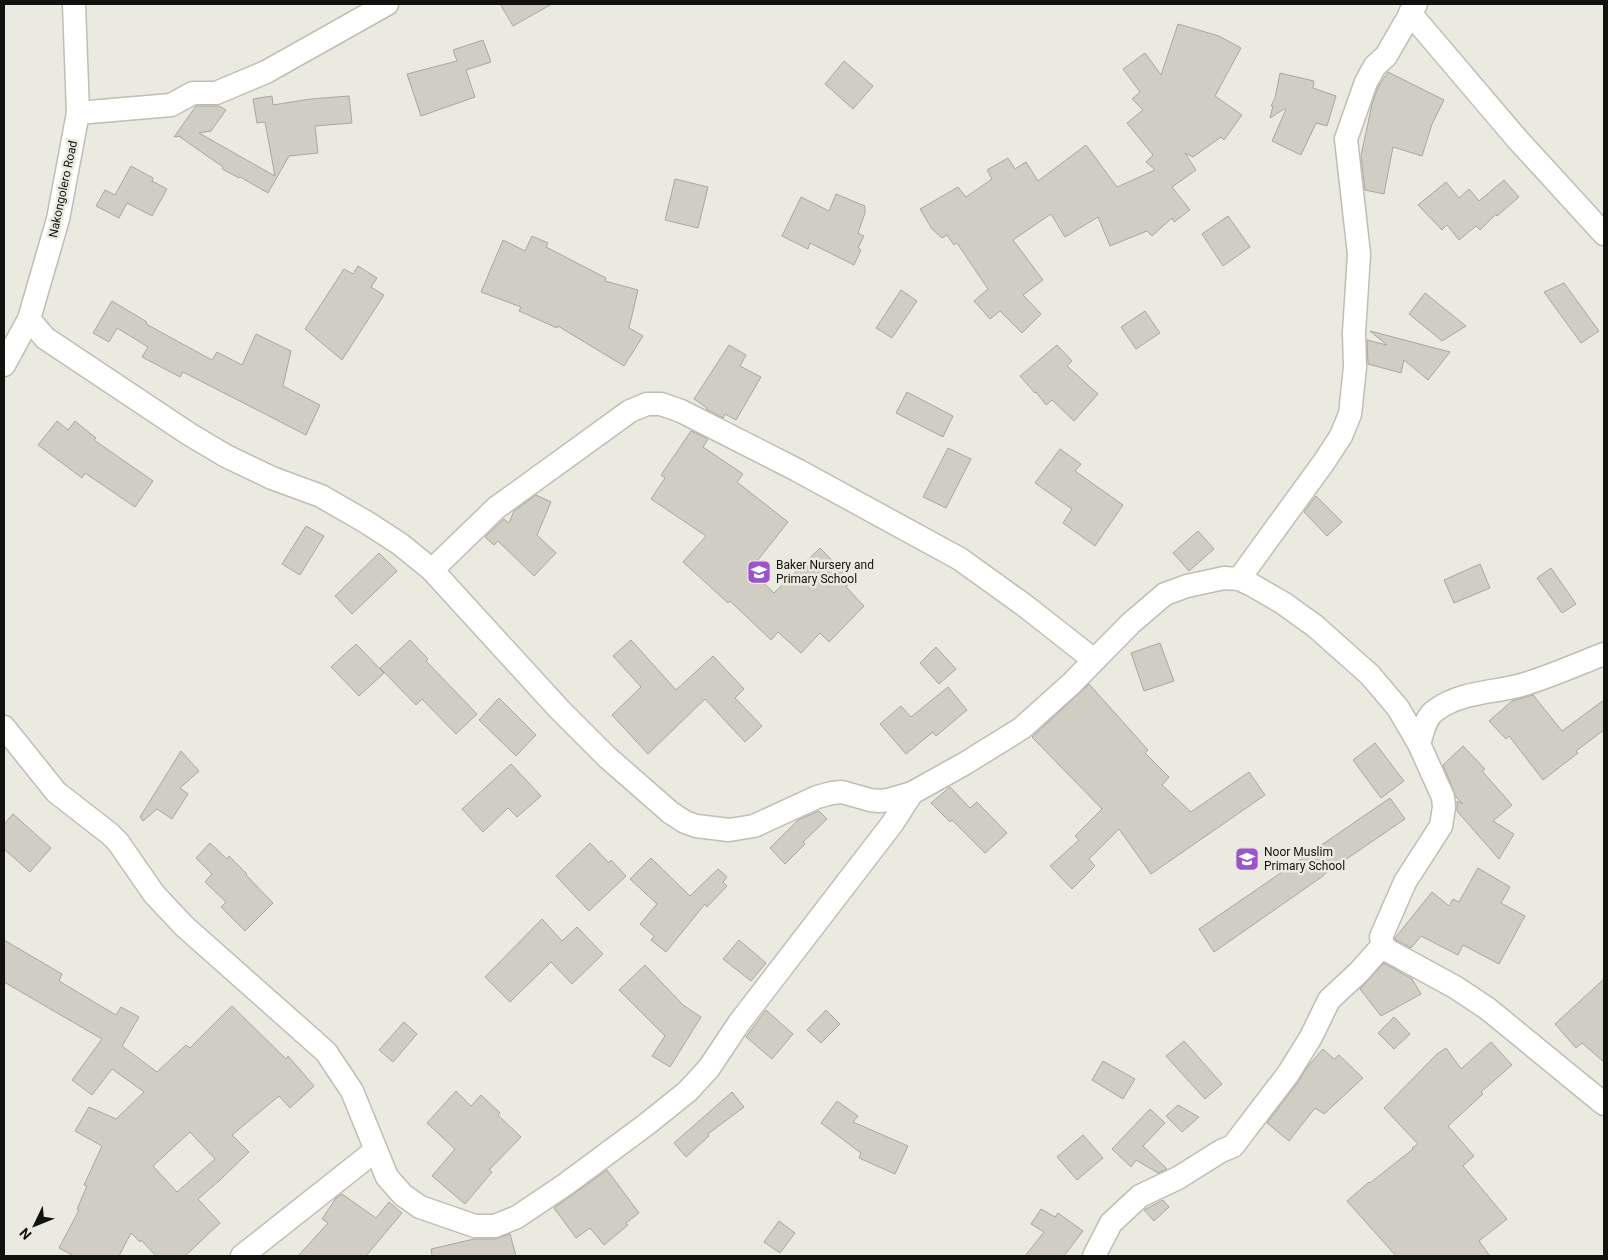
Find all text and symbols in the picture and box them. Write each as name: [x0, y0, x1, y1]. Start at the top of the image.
street label: Nakongolero Road: [46, 139, 80, 239]
place label: Baker Nursery and Primary School: [776, 558, 874, 586]
school or university icon: Baker Nursery and Primary School: [746, 559, 772, 585]
place label: Noor Muslim Primary School: [1264, 845, 1345, 873]
school or university icon: Noor Muslim Primary School: [1234, 846, 1260, 872]
north arrow: [10, 1200, 60, 1250]
text: N: [16, 1225, 35, 1243]

